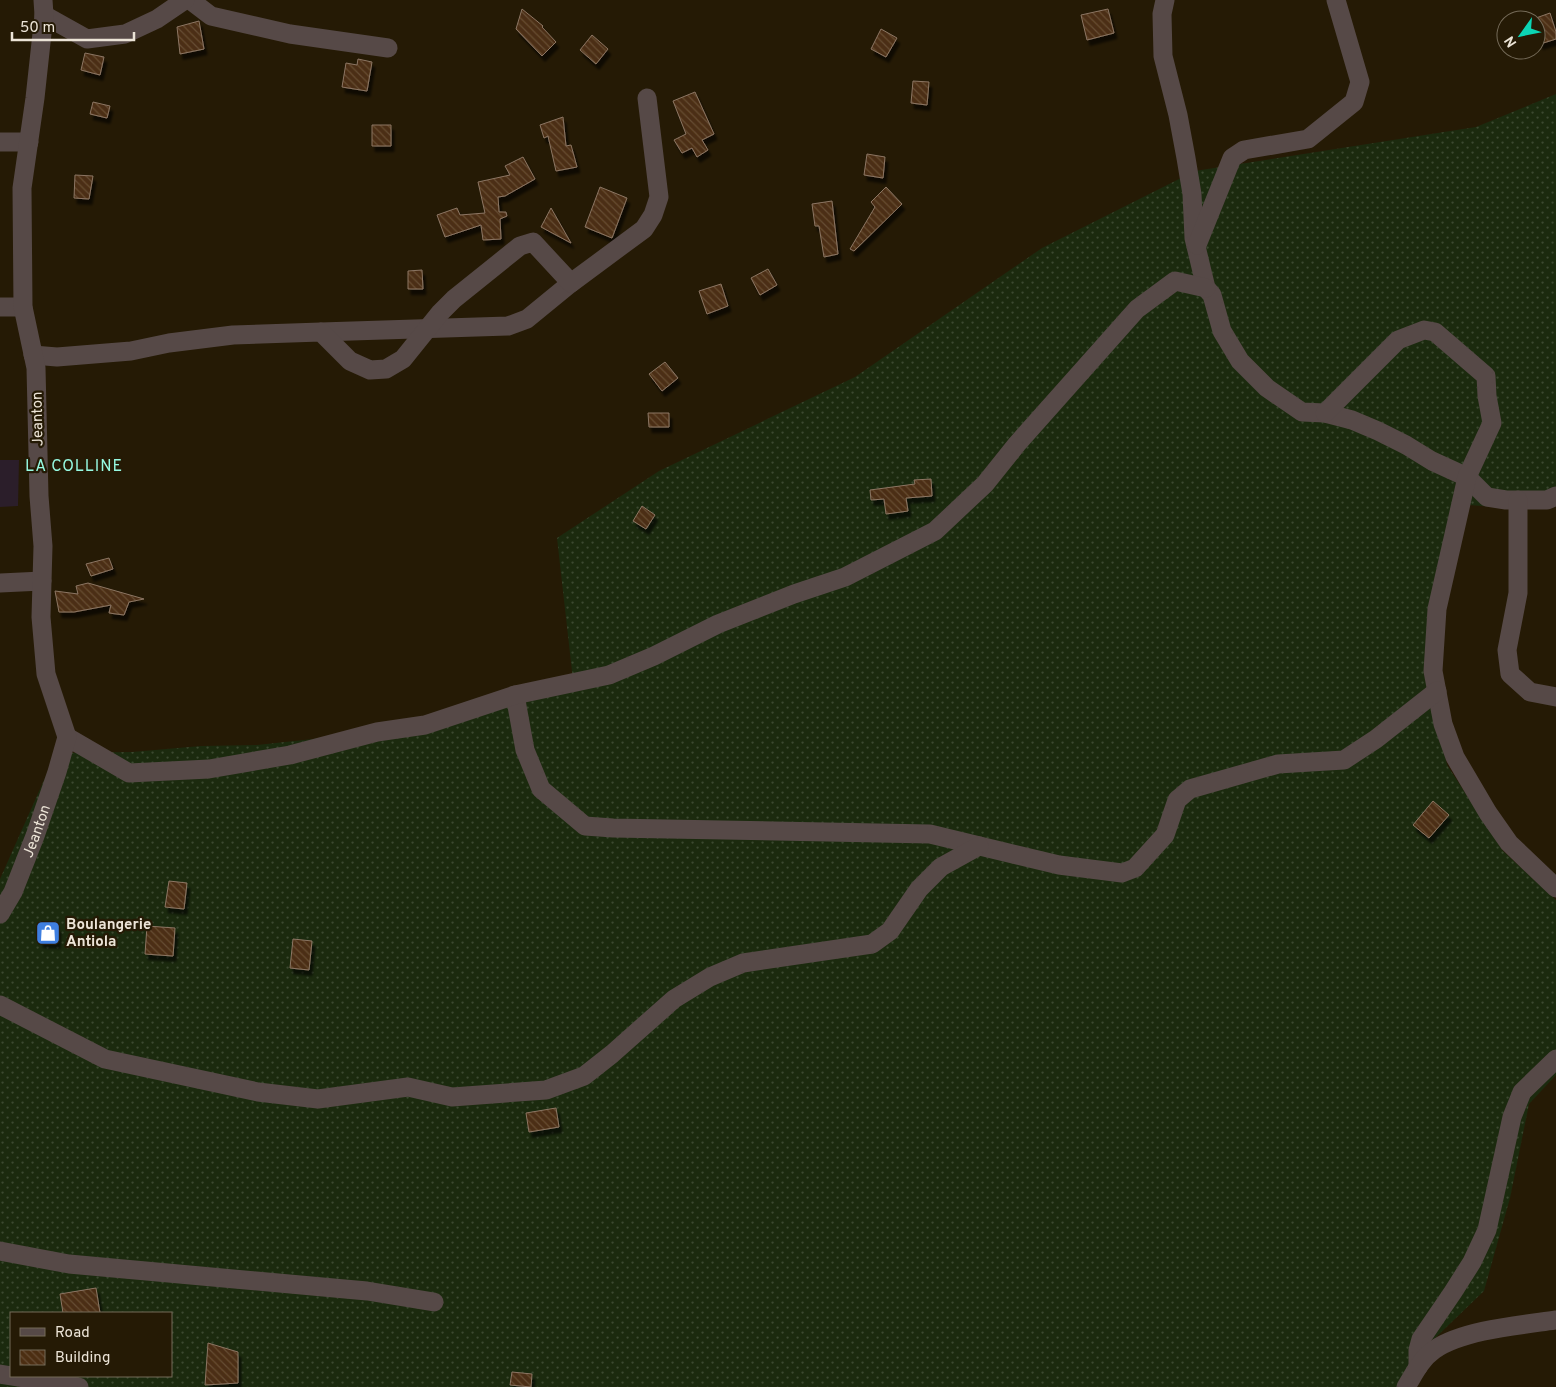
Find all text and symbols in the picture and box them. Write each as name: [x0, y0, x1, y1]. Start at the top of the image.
scale bar: [12, 10, 135, 42]
north arrow: [1496, 10, 1546, 60]
text: 50 m: [20, 19, 55, 38]
text: N: [1501, 32, 1521, 50]
street label: Jeanton: [29, 391, 48, 447]
district label: LA COLLINE: [25, 457, 123, 477]
street label: Jeanton: [19, 802, 56, 861]
place label: Boulangerie Antiola: [66, 916, 151, 952]
shop icon: Boulangerie Antiola: [35, 920, 61, 946]
legend: [10, 1312, 172, 1377]
text: Road: [55, 1324, 90, 1343]
text: Building: [55, 1349, 110, 1368]

